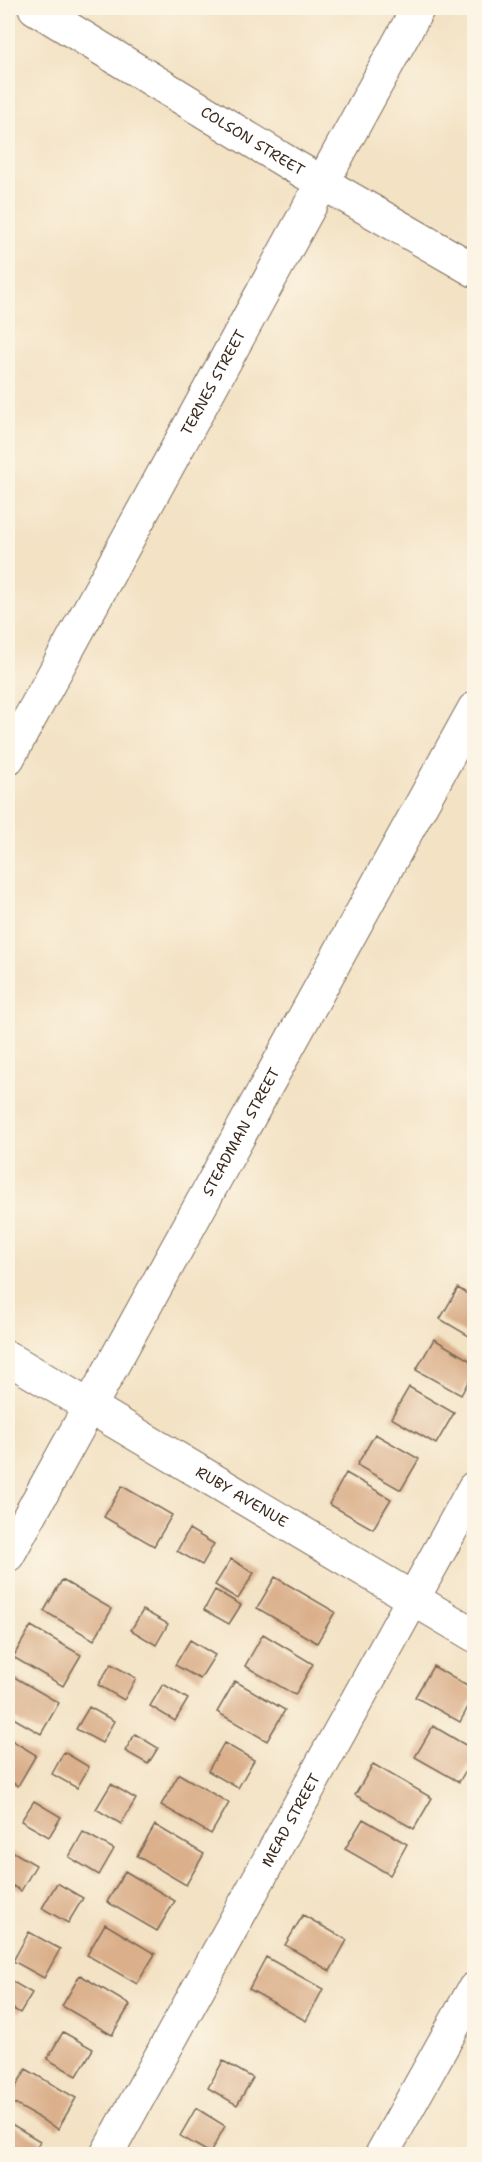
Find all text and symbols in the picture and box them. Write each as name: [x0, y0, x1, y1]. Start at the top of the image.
street label: COLSON STREET: [197, 102, 308, 180]
street label: TERNES STREET: [176, 326, 250, 439]
street label: STEADMAN STREET: [198, 1064, 284, 1200]
street label: RUBY AVENUE: [192, 1462, 292, 1532]
street label: MEAD STREET: [257, 1770, 325, 1871]

